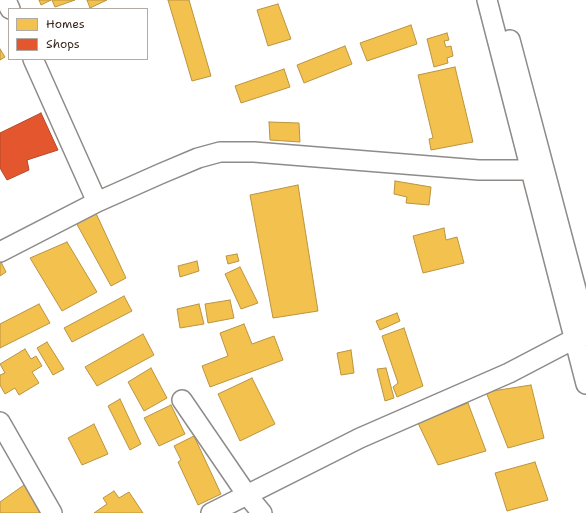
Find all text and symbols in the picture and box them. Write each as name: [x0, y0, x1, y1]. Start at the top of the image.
legend: [8, 8, 148, 60]
text: Homes: [46, 16, 85, 32]
text: Shops: [46, 36, 80, 52]

